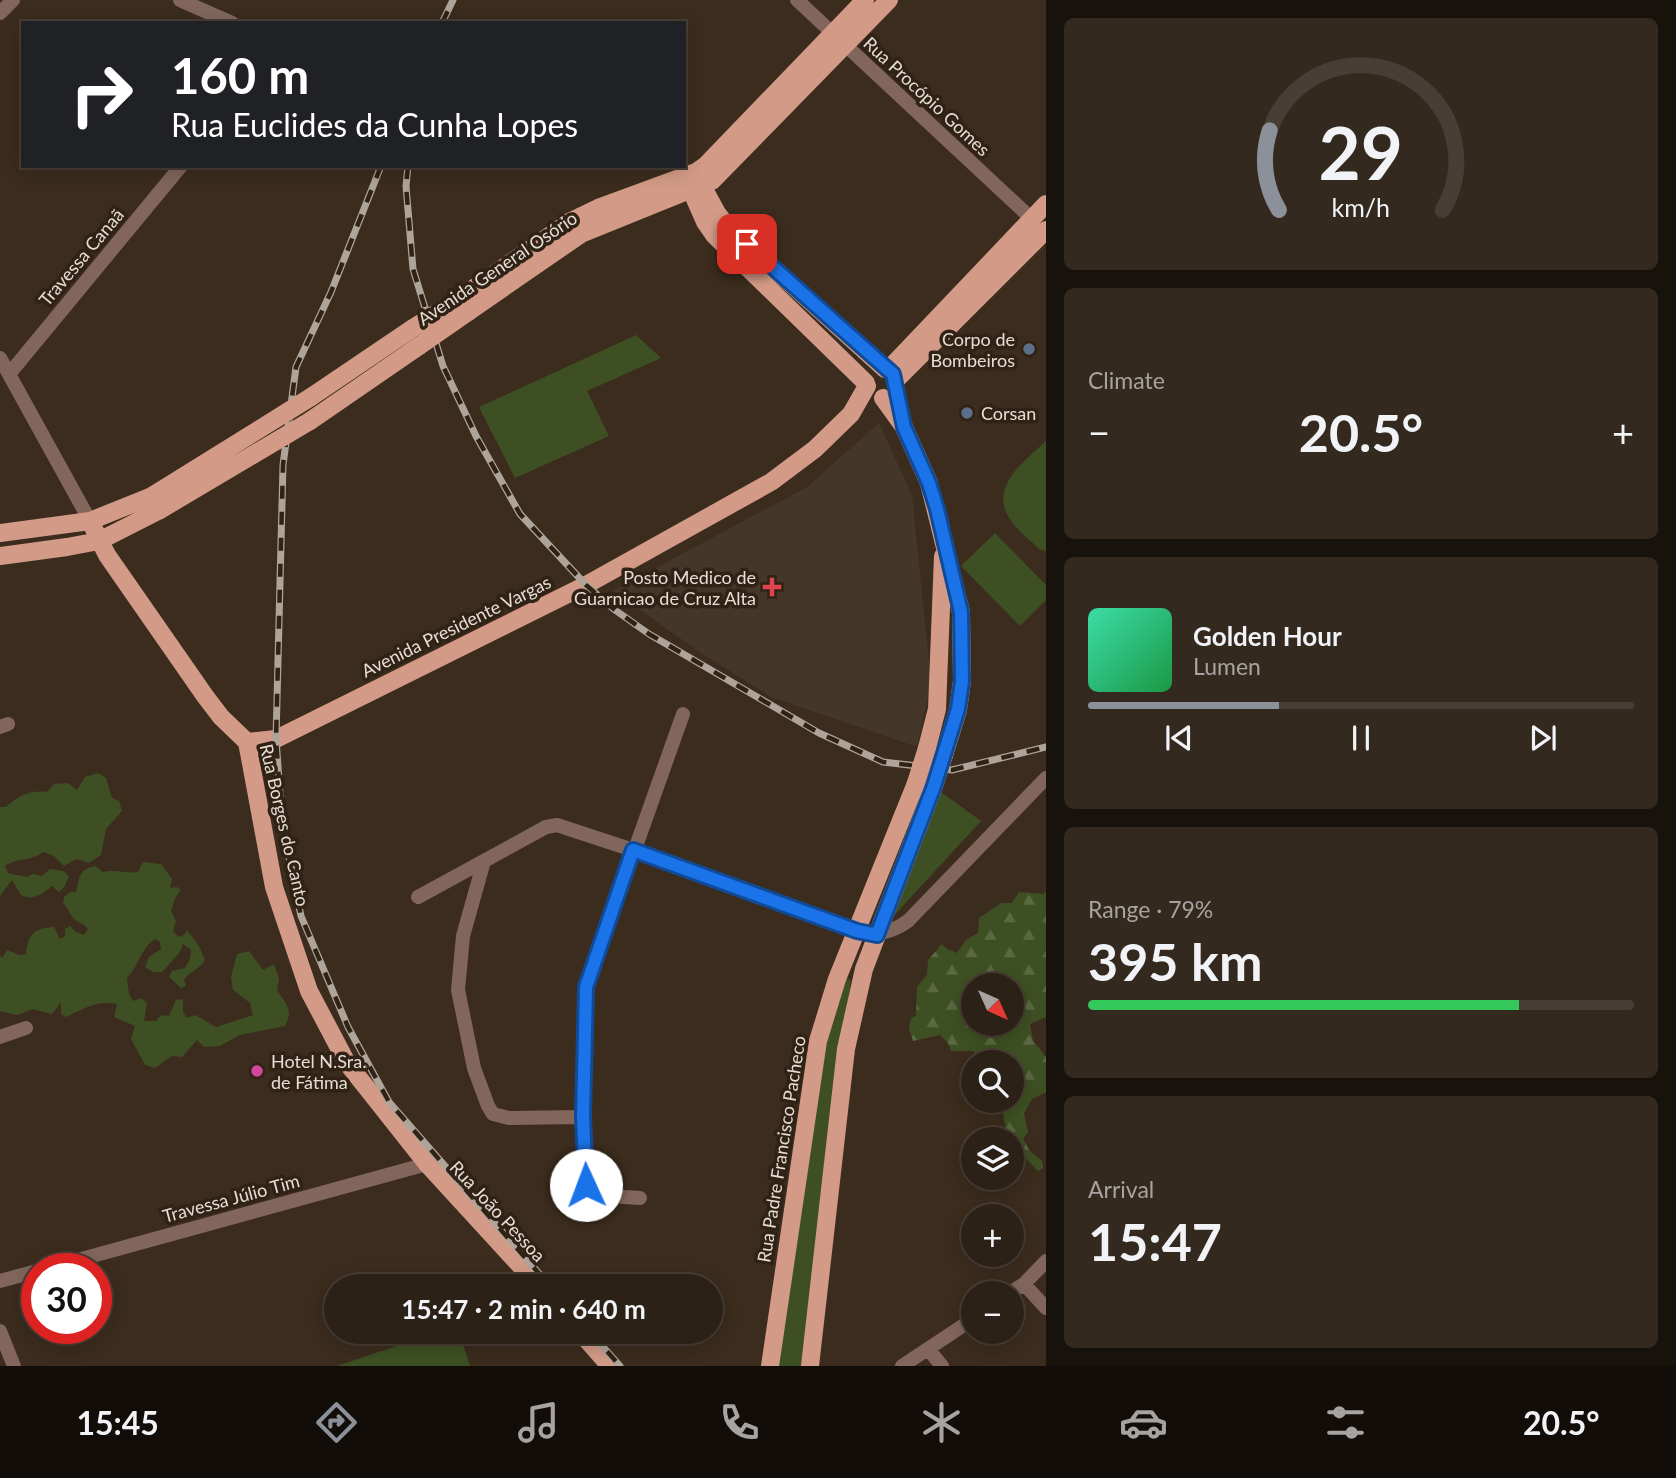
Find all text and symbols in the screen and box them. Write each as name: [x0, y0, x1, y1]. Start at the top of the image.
street label: Rua Procópio Gomes: [859, 32, 995, 160]
text: 160 m: [171, 46, 309, 104]
icon: right: [56, 49, 147, 140]
text: Rua Euclides da Cunha Lopes: [171, 105, 578, 144]
text: 29: [1319, 108, 1403, 196]
text: km/h: [1332, 192, 1390, 222]
street label: Travessa Canaã: [34, 204, 128, 310]
street label: Avenida General Osório: [413, 206, 581, 330]
pin: [717, 214, 777, 274]
icon: arrive: [728, 225, 766, 263]
place label: Corpo de Bombeiros: [930, 328, 1015, 371]
marker: Corpo de Bombeiros: [1021, 341, 1037, 357]
text: Climate: [1088, 366, 1165, 394]
text: 20.5°: [1299, 401, 1423, 463]
place label: Corsan: [981, 402, 1036, 424]
marker: Corsan: [959, 405, 975, 421]
text: −: [1088, 409, 1110, 455]
text: +: [1612, 409, 1634, 455]
place label: Posto Medico de Guarnicao de Cruz Alta: [574, 566, 756, 609]
street label: Avenida Presidente Vargas: [358, 570, 555, 681]
marker: Posto Medico de Guarnicao de Cruz Alta: [762, 577, 782, 597]
text: Golden Hour: [1193, 620, 1342, 652]
text: Lumen: [1193, 652, 1261, 680]
icon: previous: [1160, 719, 1198, 757]
icon: pause: [1342, 719, 1380, 757]
icon: next: [1524, 719, 1562, 757]
street label: Rua Borges do Canto: [256, 742, 314, 908]
text: Range · 79%: [1088, 895, 1213, 923]
text: 395 km: [1088, 930, 1262, 992]
north arrow: [961, 973, 1024, 1036]
map controls: [961, 973, 1024, 1344]
street label: Rua Padre Francisco Pacheco: [752, 1034, 810, 1264]
place label: Hotel N.Sra. de Fátima: [271, 1050, 366, 1093]
button: search: [961, 1050, 1024, 1113]
marker: Hotel N.Sra. de Fátima: [249, 1063, 265, 1079]
button: layers: [961, 1127, 1024, 1190]
position arrow: [549, 1148, 623, 1222]
street label: Rua João Pessoa: [446, 1156, 550, 1266]
street label: Travessa Júlio Tim: [160, 1169, 302, 1227]
text: Arrival: [1088, 1175, 1154, 1203]
button: +: [961, 1204, 1024, 1267]
text: 15:47: [1088, 1210, 1222, 1272]
speed limit sign: 30: [21, 1253, 112, 1344]
button: −: [961, 1281, 1024, 1344]
text: 15:47 · 2 min · 640 m: [401, 1293, 646, 1325]
icon: directions: [312, 1398, 361, 1447]
icon: music: [514, 1398, 563, 1447]
icon: phone: [715, 1398, 764, 1447]
icon: climate: [917, 1398, 966, 1447]
icon: car: [1119, 1398, 1168, 1447]
icon: filters: [1321, 1398, 1370, 1447]
text: 15:45: [76, 1403, 159, 1442]
text: 20.5°: [1523, 1403, 1600, 1442]

